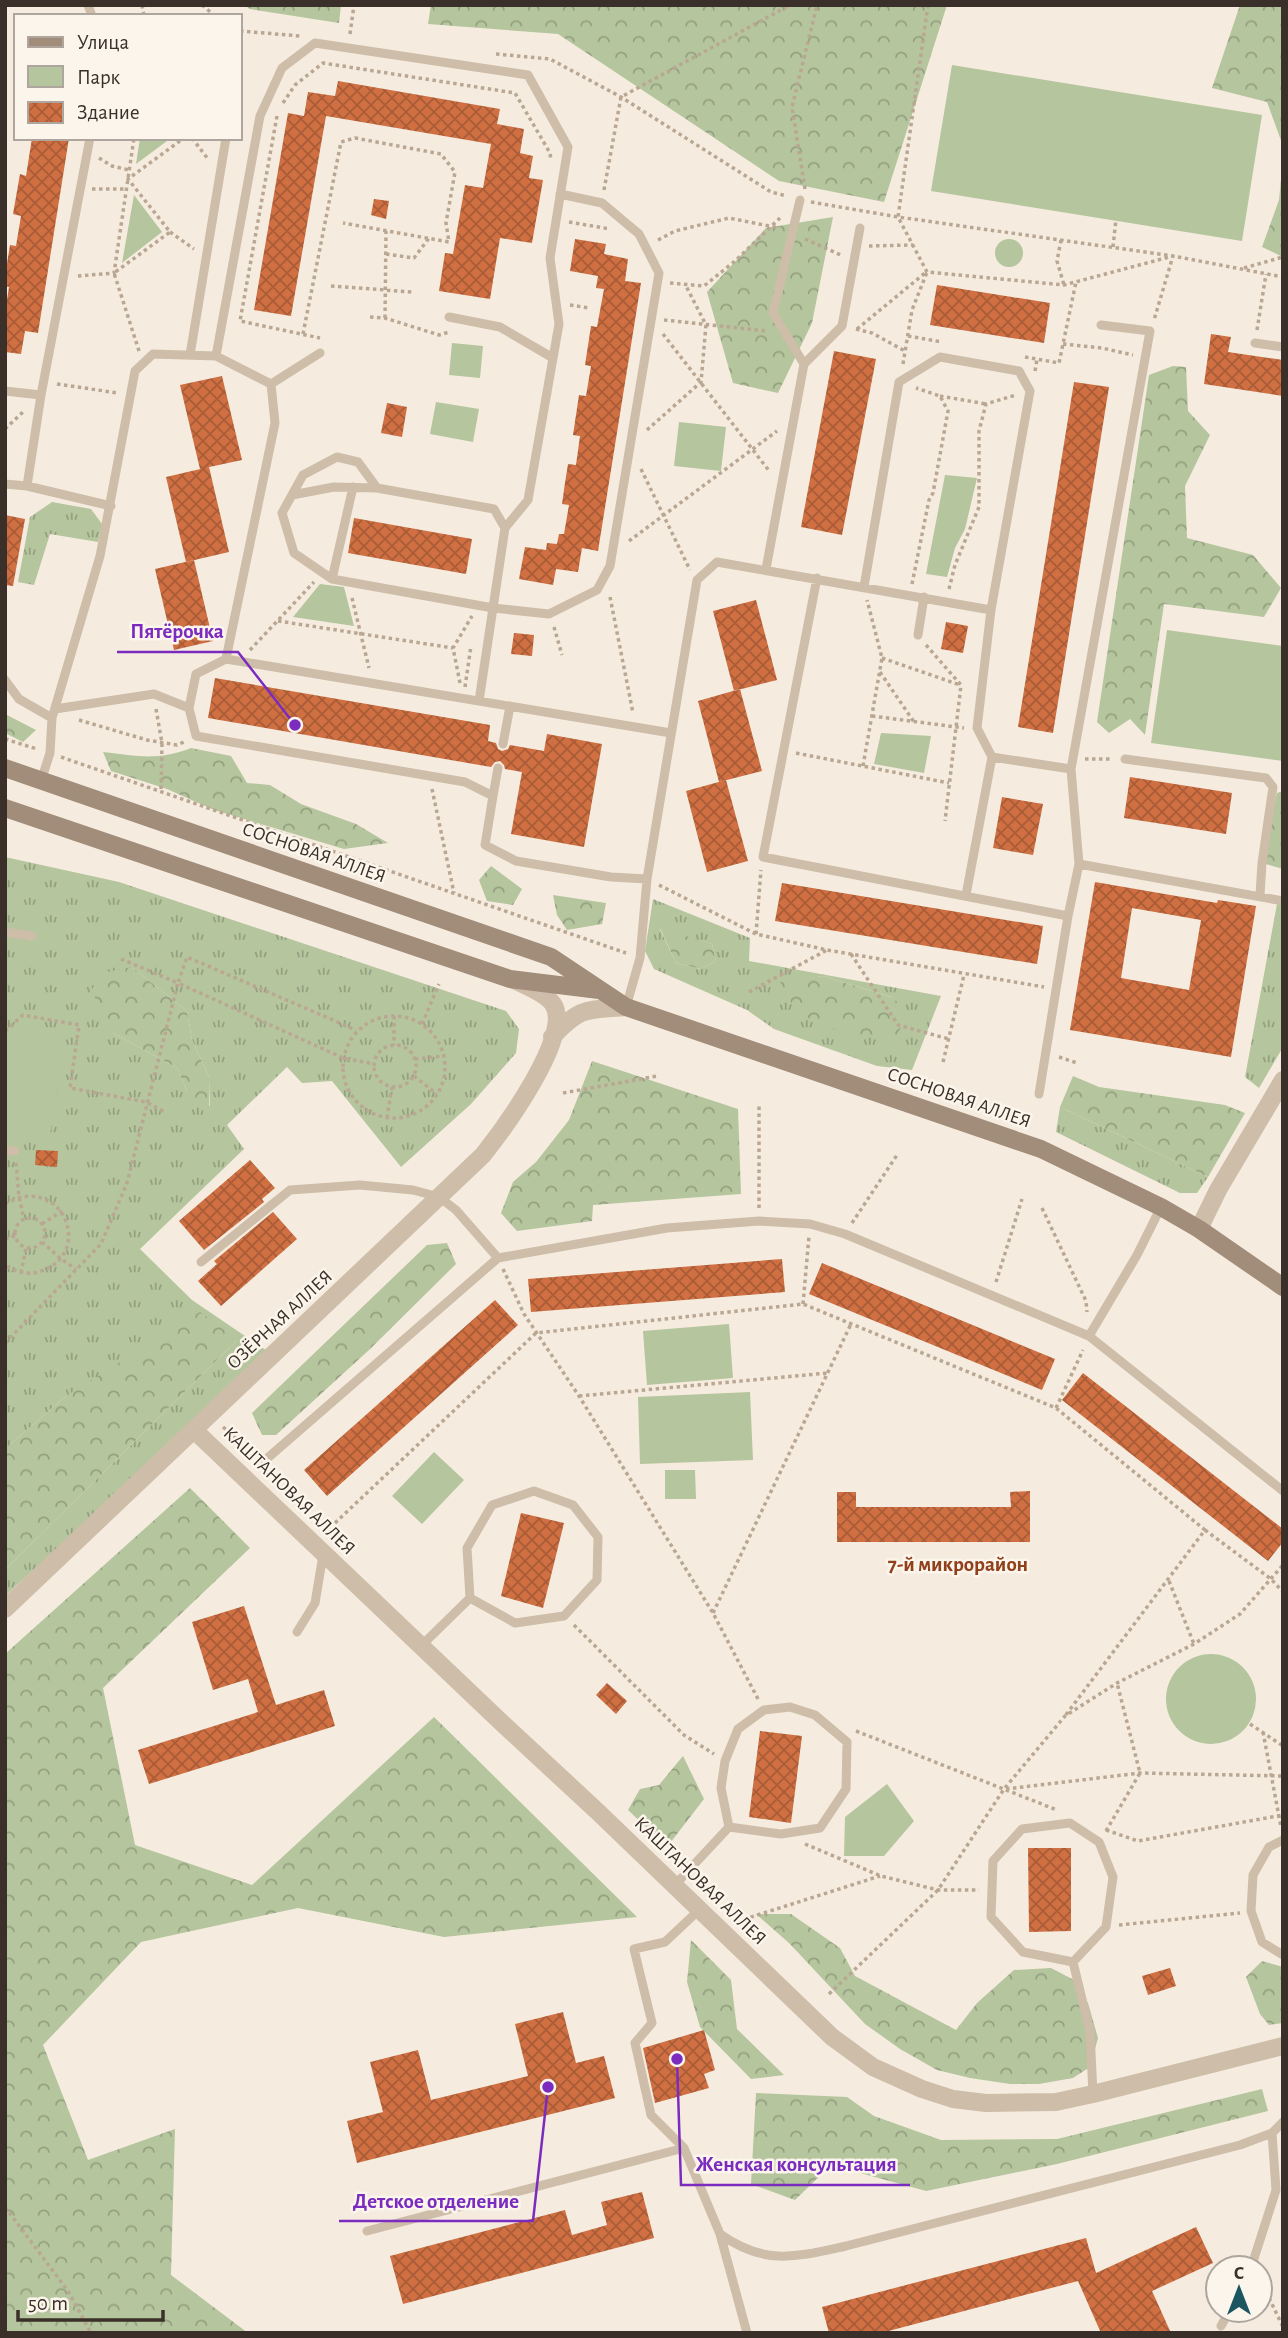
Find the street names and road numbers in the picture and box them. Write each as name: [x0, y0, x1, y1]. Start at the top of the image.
street label: СОСНОВАЯ АЛЛЕЯ: [240, 820, 388, 886]
street label: СОСНОВАЯ АЛЛЕЯ: [885, 1065, 1033, 1131]
street label: ОЗЁРНАЯ АЛЛЕЯ: [223, 1266, 336, 1373]
street label: КАШТАНОВАЯ АЛЛЕЯ: [219, 1423, 359, 1559]
street label: КАШТАНОВАЯ АЛЛЕЯ: [630, 1813, 770, 1949]

